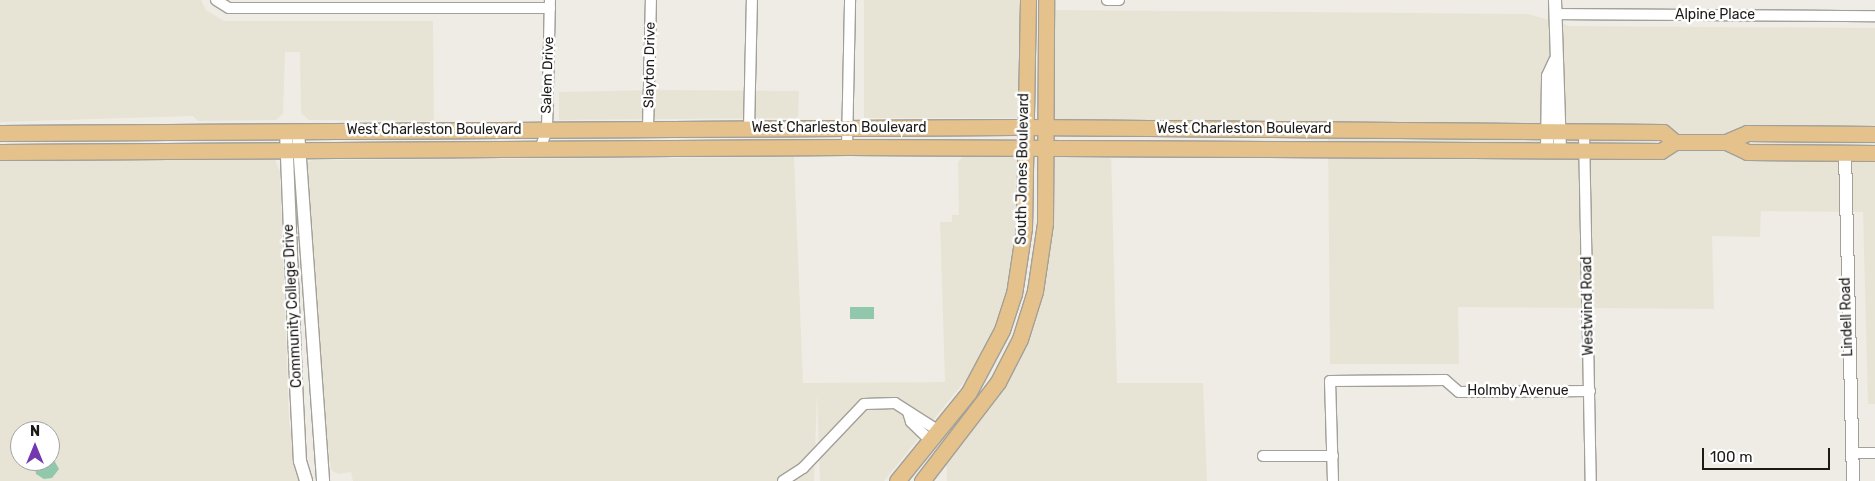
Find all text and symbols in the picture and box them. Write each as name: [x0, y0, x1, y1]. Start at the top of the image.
street label: Alpine Place: [1675, 7, 1755, 23]
street label: Slayton Drive: [641, 22, 659, 108]
street label: Salem Drive: [538, 36, 558, 114]
street label: South Jones Boulevard: [1013, 93, 1033, 245]
street label: West Charleston Boulevard: [752, 120, 926, 136]
street label: West Charleston Boulevard: [1157, 121, 1331, 137]
street label: West Charleston Boulevard: [347, 122, 521, 138]
street label: Community College Drive: [280, 223, 306, 389]
street label: Westwind Road: [1579, 256, 1597, 356]
street label: Lindell Road: [1837, 277, 1857, 357]
street label: Holmby Avenue: [1467, 383, 1569, 399]
north arrow: [10, 421, 60, 471]
text: N: [30, 423, 40, 440]
scale bar: [1705, 438, 1832, 470]
text: 100 m: [1710, 448, 1752, 466]

